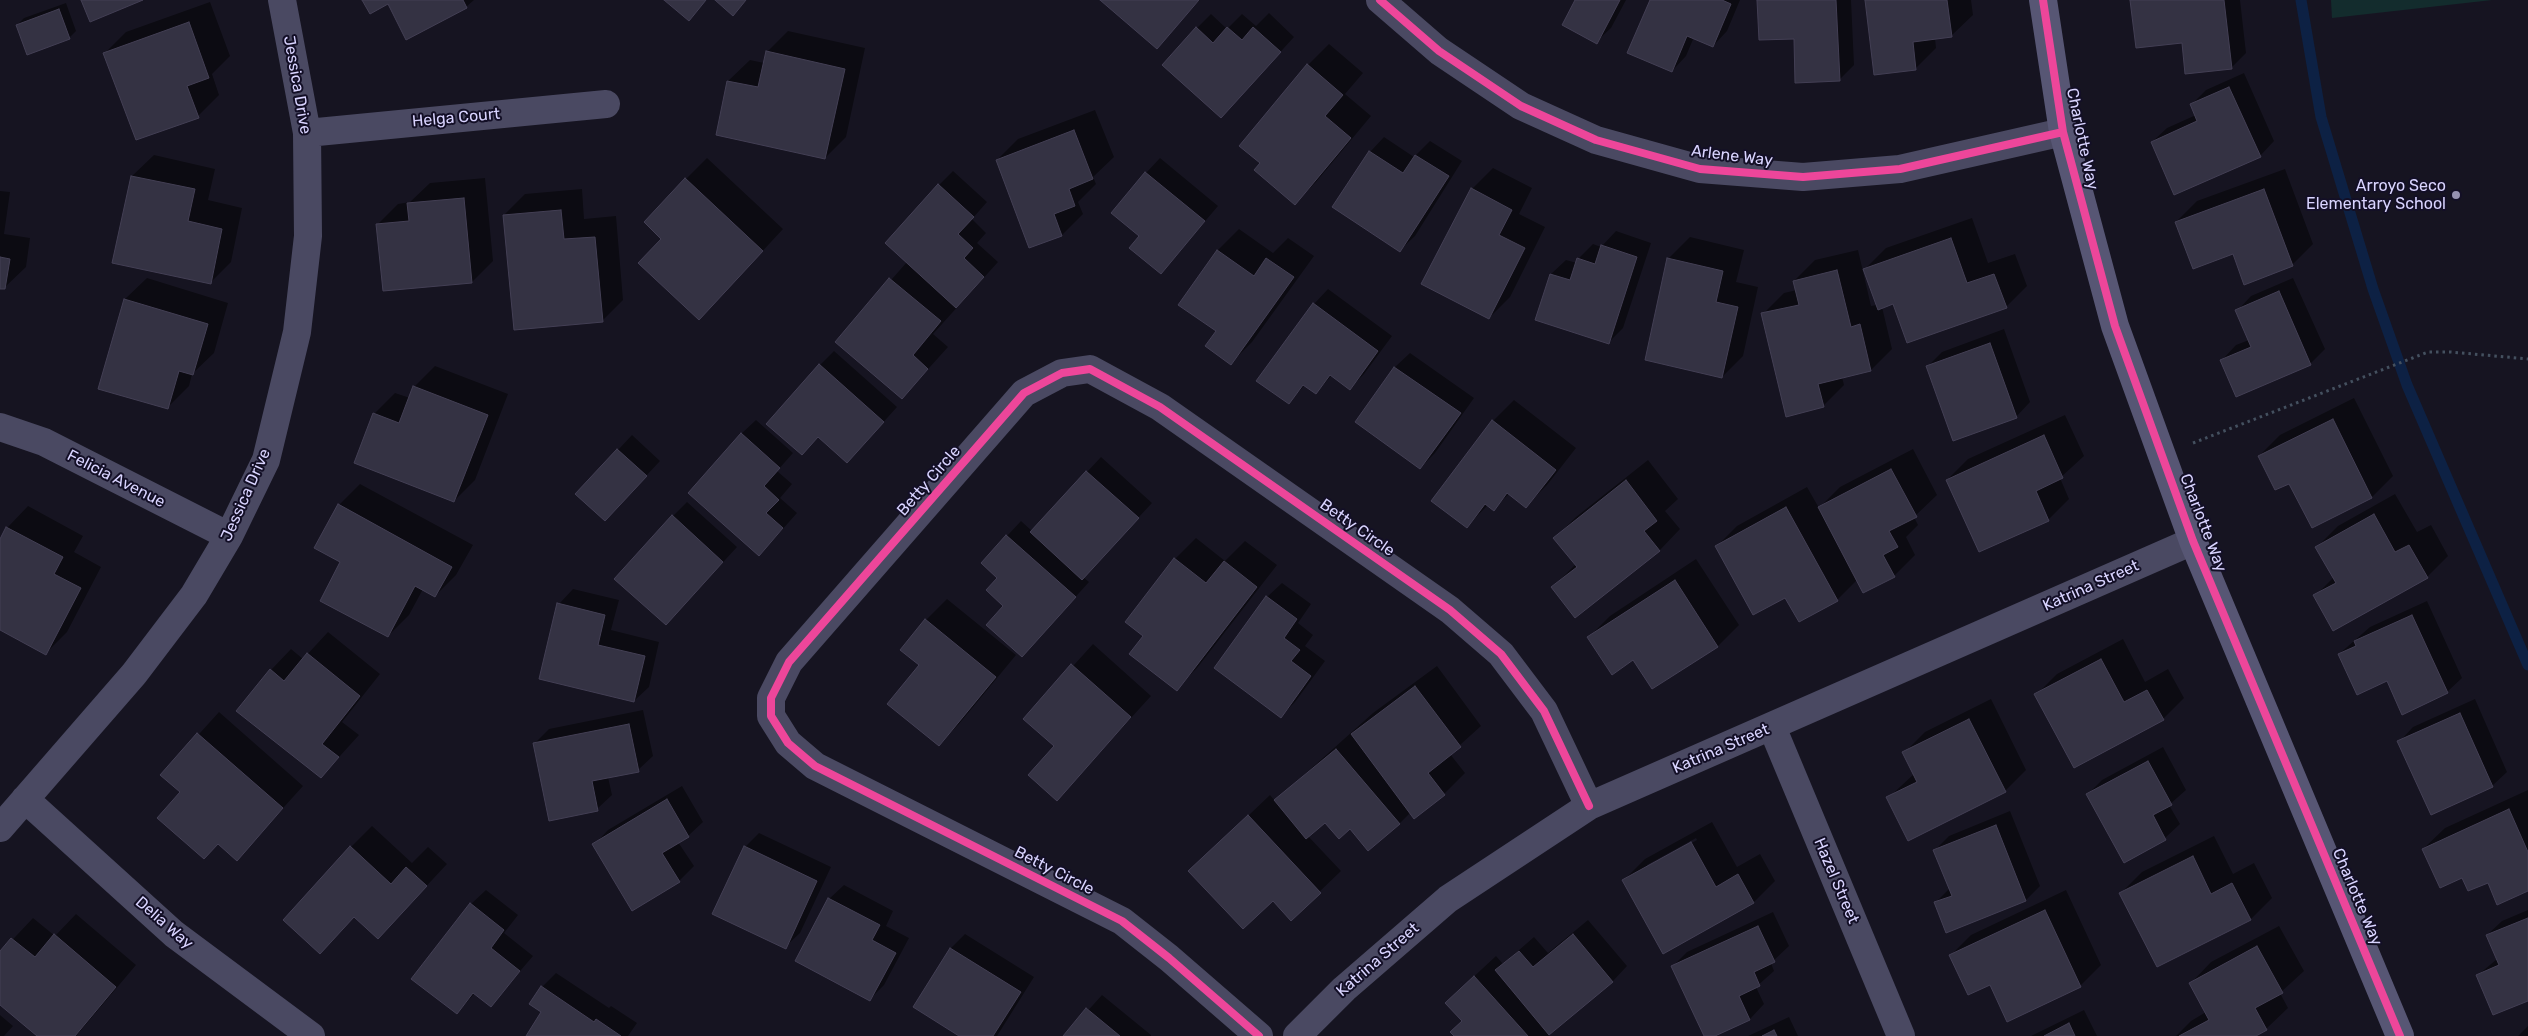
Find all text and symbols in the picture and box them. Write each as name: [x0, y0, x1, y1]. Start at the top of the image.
street label: Jessica Drive: [279, 34, 315, 136]
street label: Charlotte Way: [2062, 86, 2102, 192]
street label: Helga Court: [411, 105, 501, 131]
street label: Arlene Way: [1690, 141, 1774, 171]
place label: Arroyo Seco Elementary School: [2306, 176, 2446, 214]
marker: Arroyo Seco Elementary School: [2450, 189, 2462, 201]
street label: Betty Circle: [893, 442, 965, 520]
street label: Felicia Avenue: [64, 446, 168, 512]
street label: Jessica Drive: [217, 446, 275, 544]
street label: Charlotte Way: [2175, 471, 2231, 575]
street label: Betty Circle: [1316, 495, 1398, 561]
street label: Katrina Street: [2040, 556, 2142, 616]
street label: Katrina Street: [1670, 720, 1772, 778]
street label: Hazel Street: [1809, 835, 1863, 927]
street label: Betty Circle: [1011, 843, 1097, 899]
street label: Charlotte Way: [2328, 846, 2386, 948]
street label: Delia Way: [131, 893, 197, 953]
street label: Katrina Street: [1333, 919, 1423, 1001]

